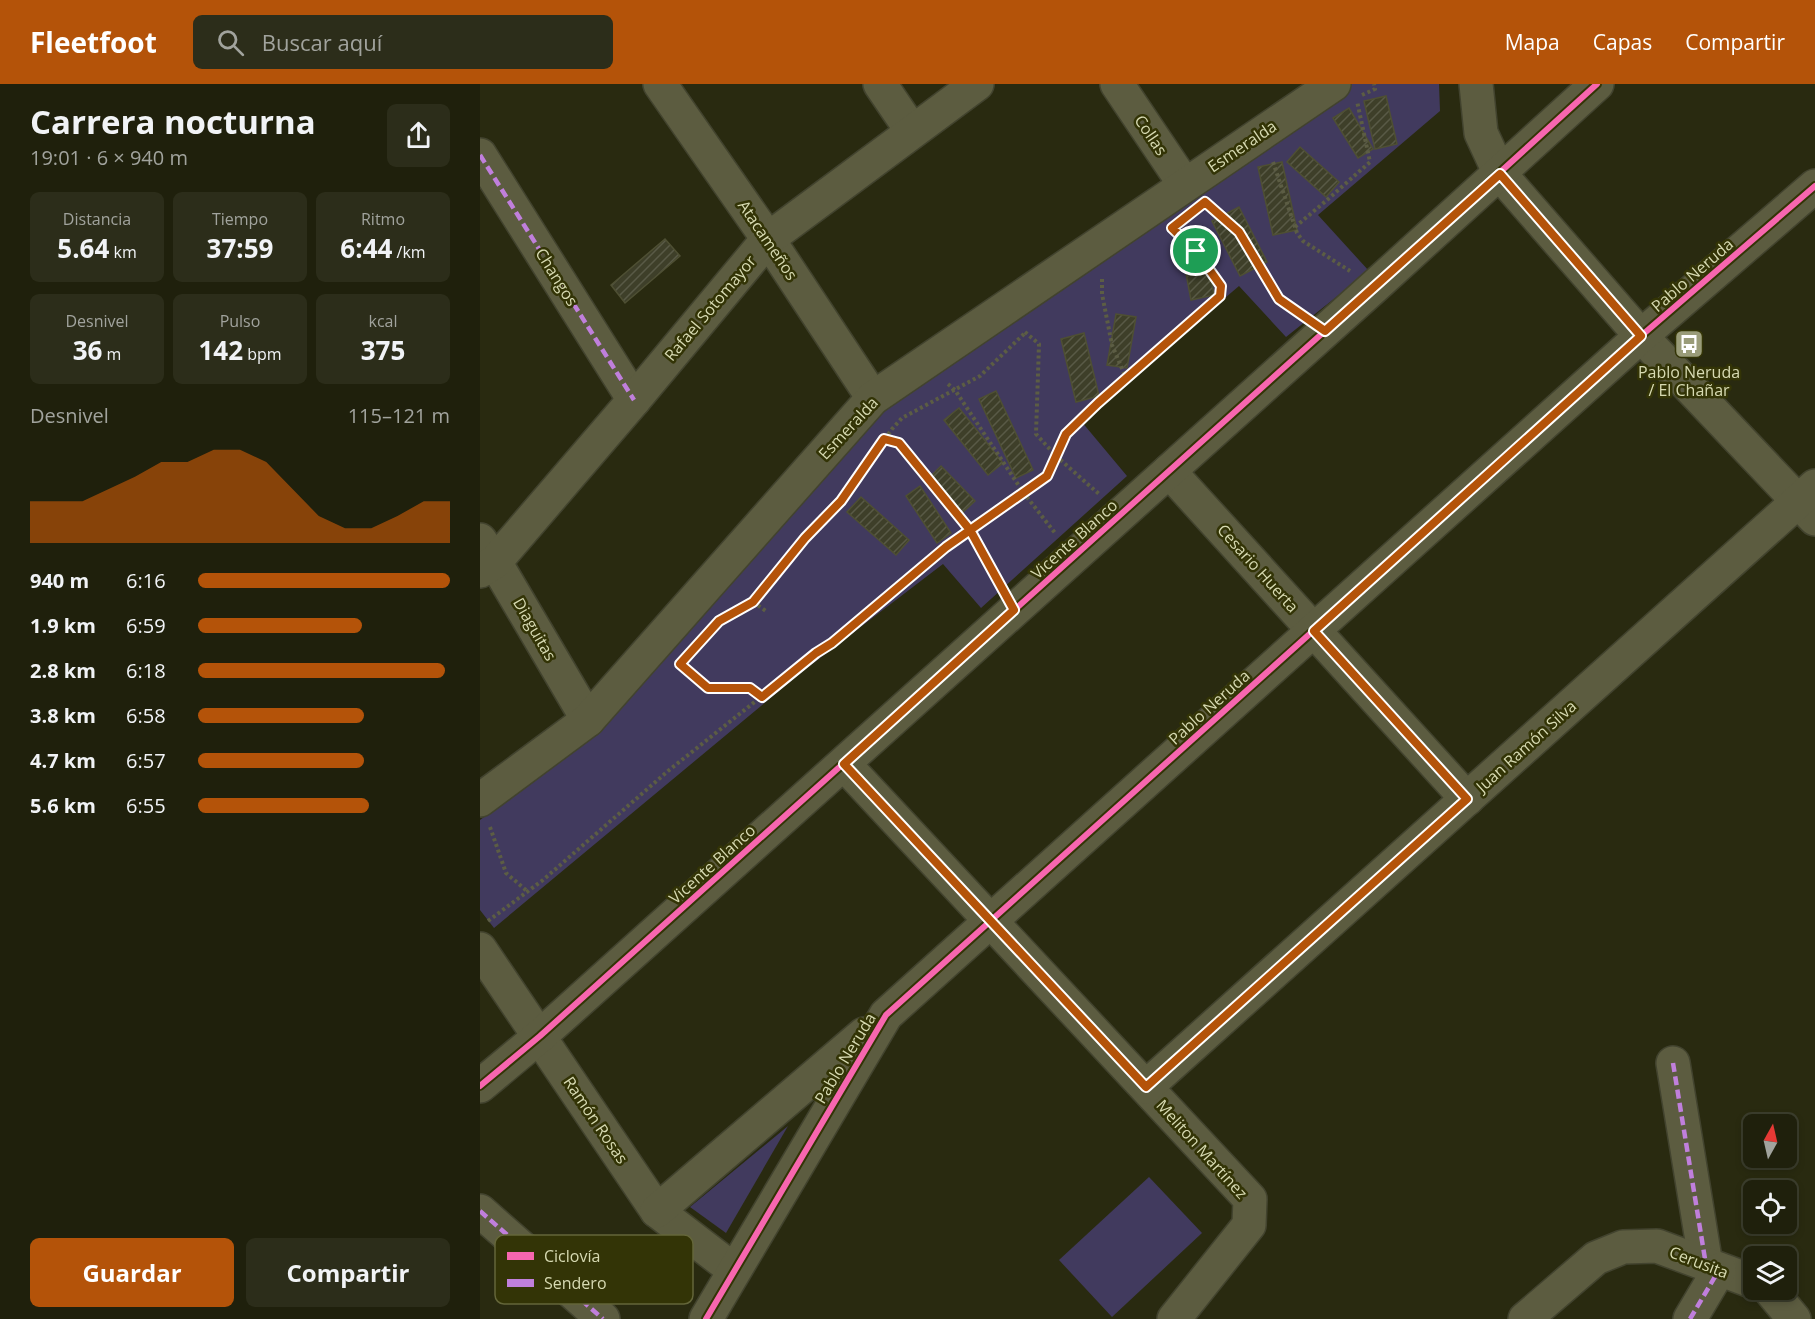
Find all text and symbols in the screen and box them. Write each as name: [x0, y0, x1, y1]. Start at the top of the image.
search box: [193, 15, 613, 69]
text: Fleetfoot: [30, 23, 157, 61]
icon: search: [214, 26, 247, 59]
text: Buscar aquí: [262, 27, 382, 57]
text: Mapa: [1505, 28, 1560, 56]
text: Capas: [1593, 28, 1652, 56]
text: Compartir: [1685, 28, 1785, 56]
text: Carrera nocturna: [30, 99, 316, 144]
button: share: [387, 104, 450, 167]
street label: Collas: [1129, 110, 1173, 160]
street label: Esmeralda: [1203, 115, 1281, 177]
text: 19:01 · 6 × 940 m: [30, 144, 188, 171]
street label: Atacameños: [733, 196, 803, 284]
text: Distancia: [63, 208, 131, 230]
text: Tiempo: [212, 208, 268, 230]
text: Ritmo: [361, 208, 405, 230]
pin: [1170, 225, 1221, 276]
text: 5.64: [57, 230, 109, 266]
text: 37:59: [207, 230, 273, 266]
text: 6:44: [340, 230, 392, 266]
street label: Pablo Neruda: [1646, 233, 1738, 317]
icon: arrive: [1179, 234, 1212, 267]
text: km: [109, 241, 137, 263]
text: /km: [392, 241, 426, 263]
street label: Changos: [531, 244, 583, 310]
street label: Rafael Sotomayor: [659, 250, 761, 366]
text: Desnivel: [65, 310, 129, 332]
text: Pulso: [220, 310, 260, 332]
text: kcal: [369, 310, 398, 332]
bus stop icon: Pablo Neruda / El Chañar: [1673, 328, 1705, 360]
text: 36: [73, 332, 102, 368]
text: 142: [198, 332, 243, 368]
text: 375: [361, 332, 405, 368]
text: m: [102, 343, 121, 365]
text: bpm: [243, 343, 282, 365]
place label: Pablo Neruda / El Chañar: [1638, 361, 1740, 401]
street label: Esmeralda: [813, 392, 883, 464]
text: Desnivel: [30, 402, 109, 429]
text: 115–121 m: [348, 402, 450, 429]
street label: Vicente Blanco: [1026, 494, 1122, 584]
street label: Cesario Huerta: [1212, 519, 1304, 617]
text: 940 m: [30, 567, 89, 594]
text: 6:16: [126, 567, 166, 594]
street label: Diaguitas: [508, 593, 562, 665]
text: 1.9 km: [30, 612, 96, 639]
text: 6:59: [126, 612, 166, 639]
text: 2.8 km: [30, 657, 96, 684]
text: 6:18: [126, 657, 166, 684]
street label: Pablo Neruda: [1164, 665, 1254, 749]
street label: Juan Ramón Silva: [1470, 695, 1581, 798]
text: 3.8 km: [30, 702, 96, 729]
text: 6:58: [126, 702, 166, 729]
text: 4.7 km: [30, 747, 96, 774]
text: 6:57: [126, 747, 166, 774]
text: 5.6 km: [30, 792, 96, 819]
text: 6:55: [126, 792, 166, 819]
street label: Vicente Blanco: [664, 819, 760, 909]
street label: Pablo Neruda: [809, 1009, 881, 1107]
street label: Ramón Rosas: [559, 1072, 633, 1168]
street label: Meliton Martínez: [1151, 1095, 1253, 1203]
north arrow: [1743, 1114, 1797, 1168]
map controls: [1743, 1114, 1797, 1300]
button: locate: [1743, 1180, 1797, 1234]
legend: [495, 1235, 693, 1304]
button: Guardar: [30, 1238, 234, 1307]
button: Compartir: [246, 1238, 450, 1307]
street label: Cerusita: [1666, 1241, 1732, 1283]
text: Ciclovía: [544, 1245, 600, 1267]
button: layers: [1743, 1246, 1797, 1300]
text: Sendero: [544, 1272, 607, 1294]

